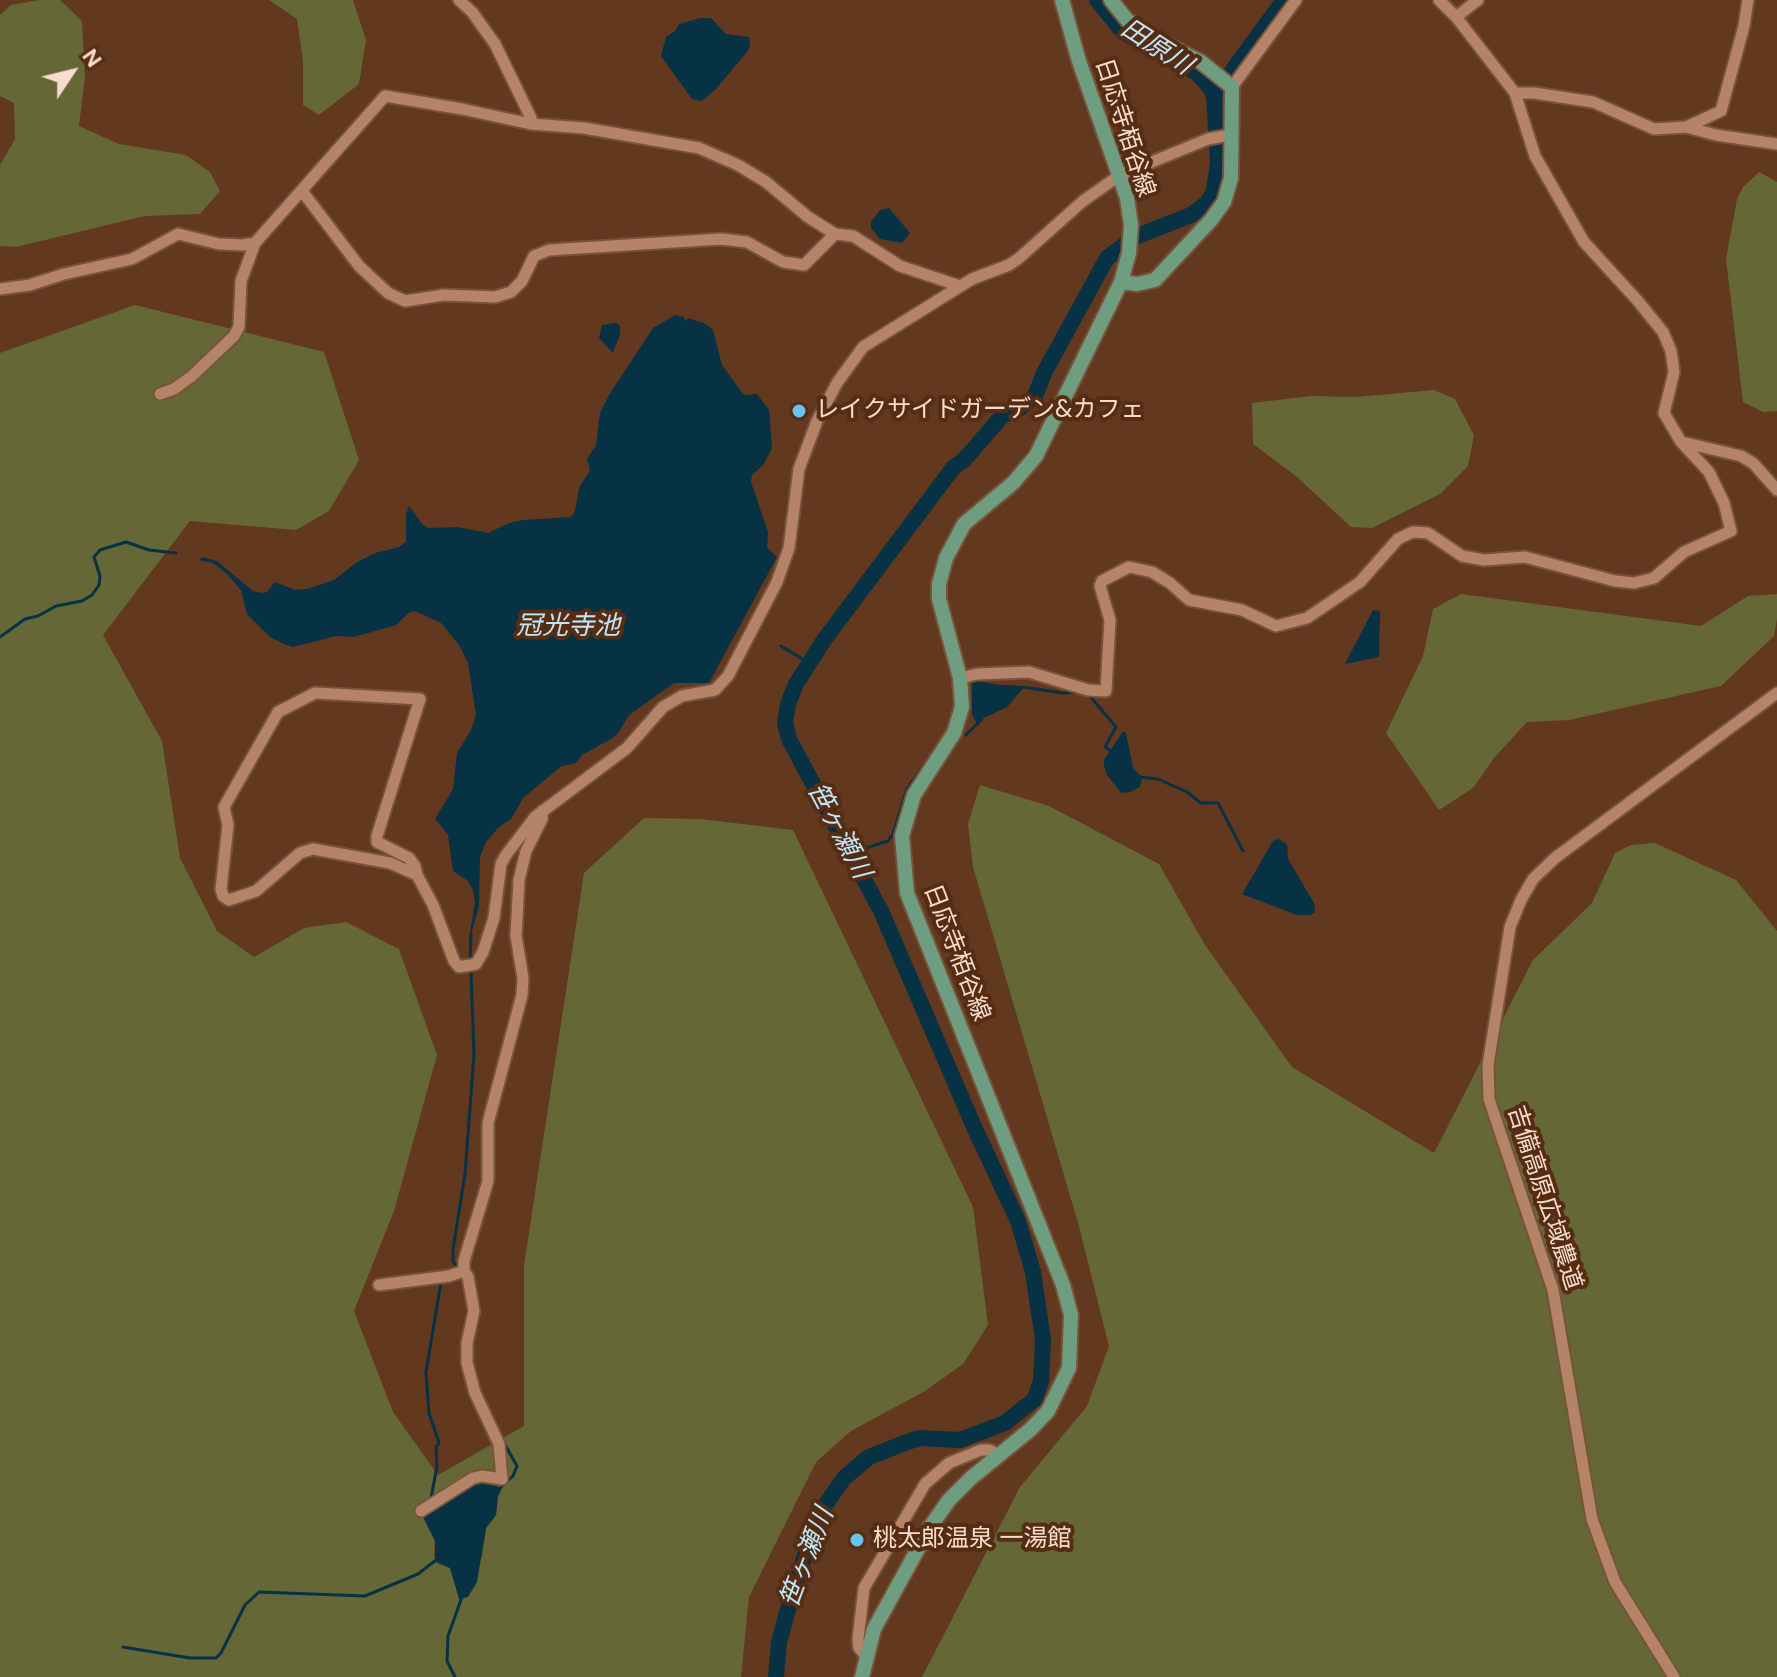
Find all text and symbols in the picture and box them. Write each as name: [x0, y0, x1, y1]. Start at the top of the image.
water label: 田原川: [1115, 14, 1197, 82]
north arrow: [32, 32, 112, 112]
text: N: [76, 43, 109, 73]
street label: 日応寺栢谷線: [1088, 55, 1160, 201]
place label: レイクサイドガーデン&カフェ: [815, 397, 1145, 425]
marker: レイクサイドガーデン&カフェ: [790, 402, 808, 420]
water label: 冠光寺池: [516, 611, 620, 643]
water label: 笹ヶ瀬川: [800, 778, 876, 884]
street label: 日応寺栢谷線: [917, 881, 995, 1025]
street label: 吉備高原広域農道: [1501, 1102, 1587, 1294]
water label: 笹ヶ瀬川: [775, 1504, 841, 1612]
place label: 桃太郎温泉 一湯館: [873, 1526, 1071, 1554]
marker: 桃太郎温泉 一湯館: [848, 1531, 866, 1549]

